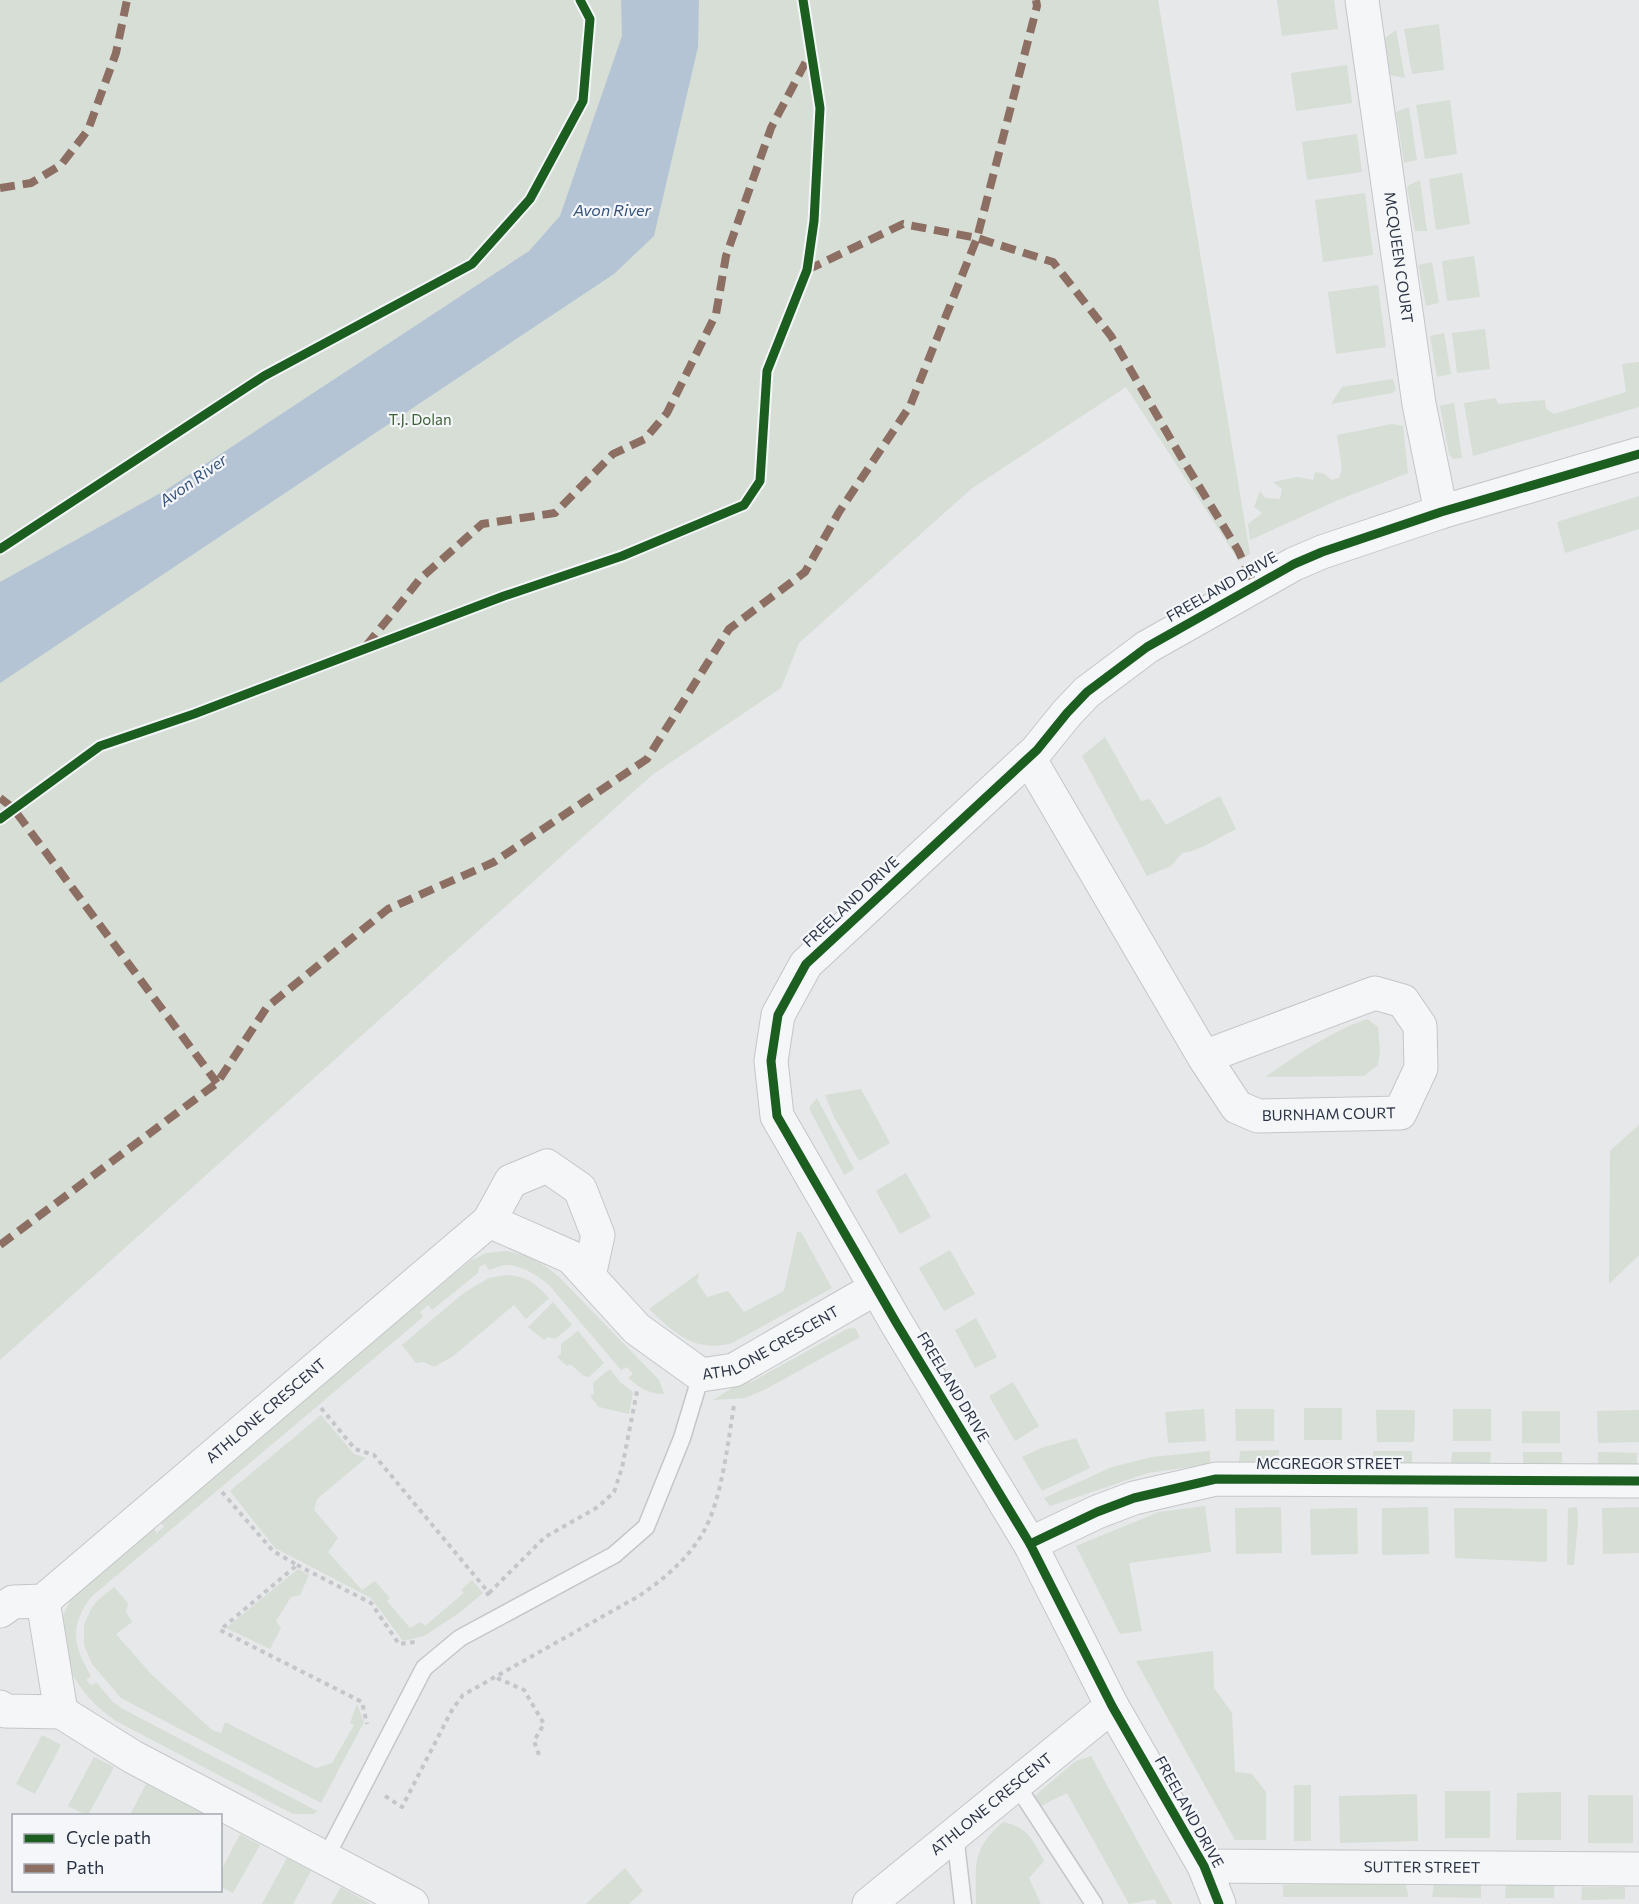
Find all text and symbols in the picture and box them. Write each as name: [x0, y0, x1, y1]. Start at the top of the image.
street label: MCQUEEN COURT: [1381, 190, 1418, 325]
water label: Avon River: [572, 200, 651, 219]
park label: T.J. Dolan: [388, 410, 452, 428]
water label: Avon River: [155, 449, 231, 510]
street label: FREELAND DRIVE: [1163, 547, 1280, 625]
street label: FREELAND DRIVE: [798, 852, 902, 951]
street label: BURNHAM COURT: [1262, 1103, 1396, 1124]
street label: ATHLONE CRESCENT: [701, 1301, 842, 1383]
street label: FREELAND DRIVE: [914, 1328, 994, 1445]
street label: ATHLONE CRESCENT: [202, 1354, 329, 1466]
street label: MCGREGOR STREET: [1256, 1454, 1402, 1472]
street label: ATHLONE CRESCENT: [926, 1748, 1056, 1858]
street label: FREELAND DRIVE: [1152, 1752, 1228, 1871]
legend: [12, 1814, 222, 1892]
text: Cycle path: [66, 1826, 151, 1848]
text: Path: [66, 1856, 104, 1878]
street label: SUTTER STREET: [1364, 1857, 1481, 1876]

